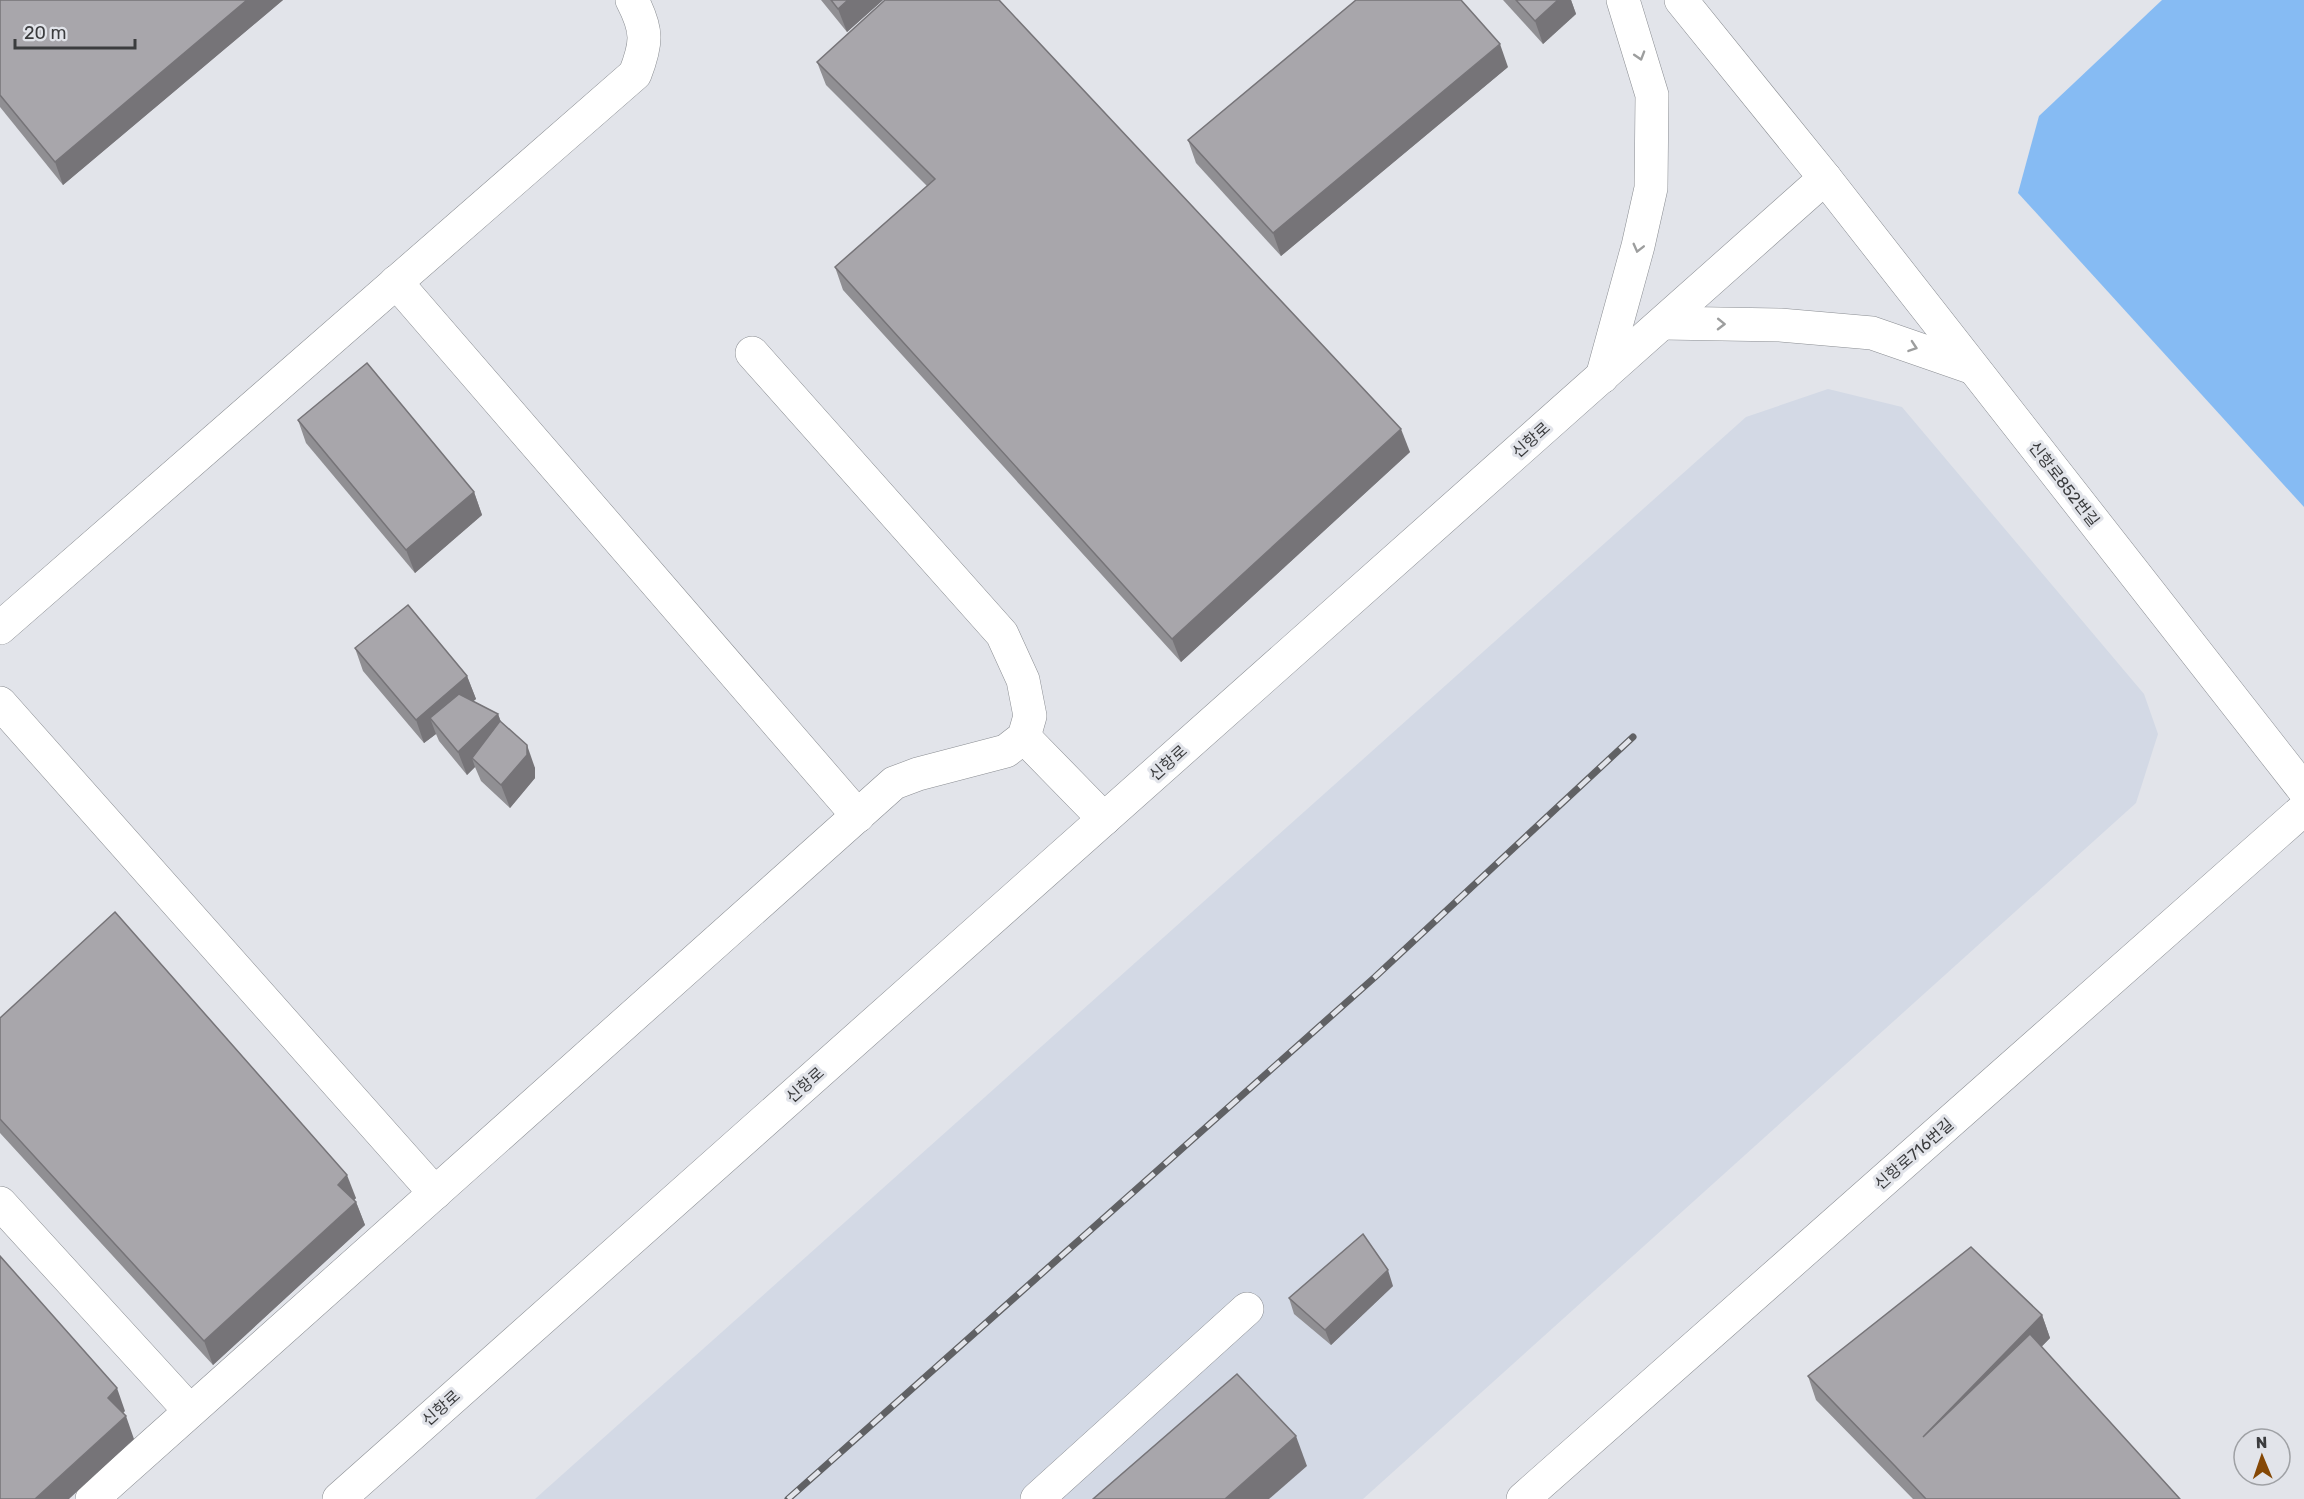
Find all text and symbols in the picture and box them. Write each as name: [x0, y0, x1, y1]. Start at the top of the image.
scale bar: [15, 12, 135, 50]
text: 20 m: [24, 22, 66, 44]
one-way arrow: [1633, 50, 1645, 61]
one-way arrow: [1632, 243, 1645, 253]
one-way arrow: [1717, 318, 1726, 330]
one-way arrow: [1908, 340, 1918, 353]
street label: 신항로: [1508, 418, 1554, 462]
street label: 신항로852번길: [2025, 438, 2103, 530]
street label: 신항로: [1145, 741, 1191, 785]
street label: 신항로: [782, 1063, 828, 1107]
street label: 신항로716번길: [1871, 1115, 1957, 1193]
street label: 신항로: [418, 1386, 464, 1430]
north arrow: [2232, 1427, 2292, 1487]
text: N: [2255, 1433, 2268, 1452]

